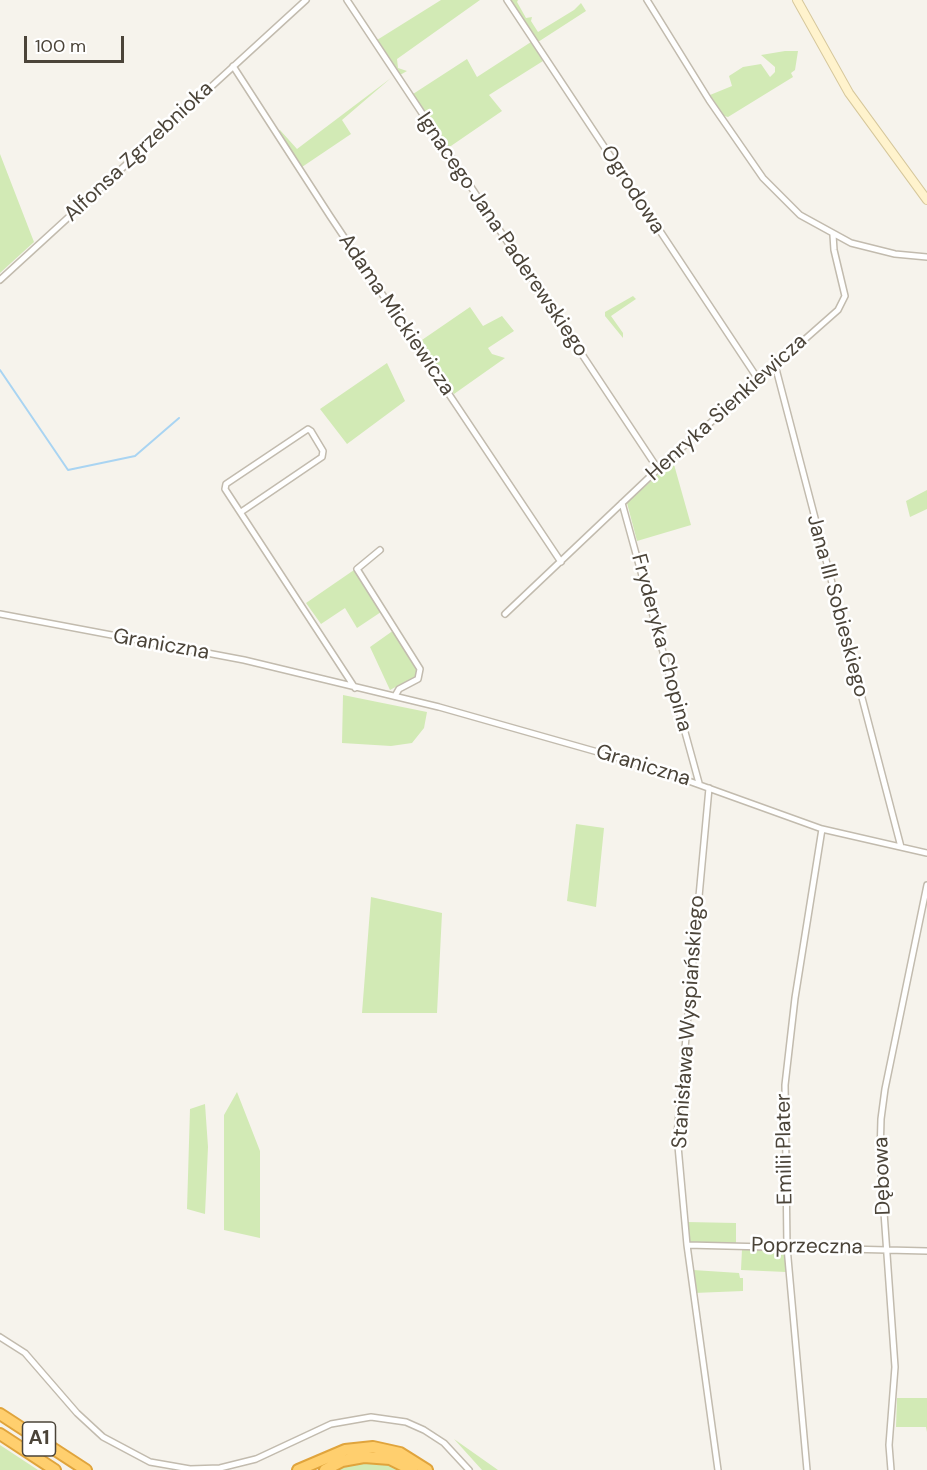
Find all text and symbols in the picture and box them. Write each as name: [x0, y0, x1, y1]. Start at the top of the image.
scale bar: [27, 24, 128, 62]
text: 100 m: [35, 34, 86, 58]
street label: Alfonsa Zgrzebnioka: [59, 76, 219, 228]
street label: Ignacego Jana Paderewskiego: [411, 108, 593, 362]
street label: Ogrodowa: [594, 141, 670, 239]
street label: Adama Mickiewicza: [333, 229, 459, 401]
street label: Henryka Sienkiewicza: [641, 329, 813, 487]
street label: Jana III Sobieskiego: [801, 512, 873, 700]
street label: Fryderyka Chopina: [625, 551, 697, 735]
street label: Graniczna: [111, 624, 211, 666]
street label: Graniczna: [593, 740, 693, 792]
street label: Stanisława Wyspiańskiego: [668, 894, 710, 1150]
street label: Emilii Plater: [771, 1093, 799, 1205]
street label: Dębowa: [869, 1136, 897, 1216]
street label: Poprzeczna: [751, 1233, 863, 1261]
road number: A1: [22, 1422, 56, 1456]

